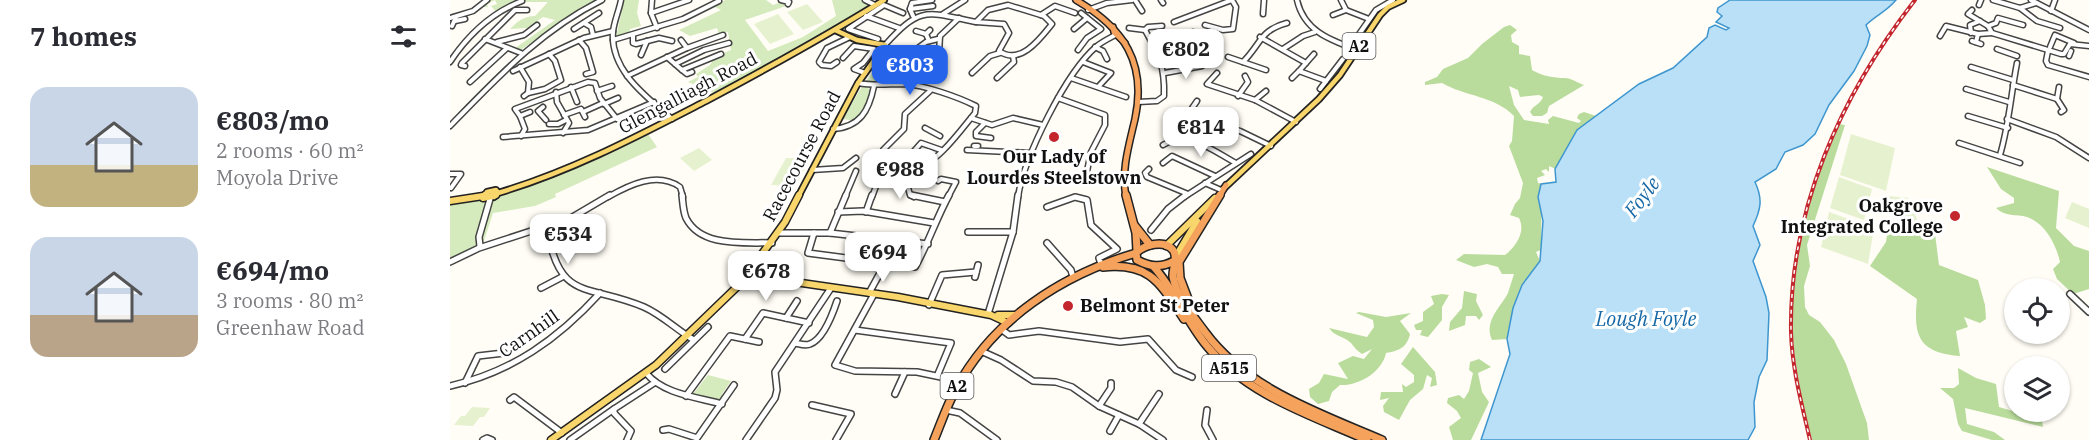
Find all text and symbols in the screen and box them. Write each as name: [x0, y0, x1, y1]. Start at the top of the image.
text: 7 homes: [30, 19, 137, 53]
icon: filters: [387, 20, 420, 53]
pin: €802: [1150, 29, 1222, 80]
road number: A2: [1342, 33, 1376, 59]
text: €802: [1162, 35, 1210, 62]
pin: €803: [874, 45, 946, 96]
street label: Glengalliagh Road: [615, 46, 761, 139]
text: €803: [886, 51, 934, 78]
street label: Racecourse Road: [757, 86, 846, 225]
text: €803/mo: [216, 103, 329, 137]
pin: €814: [1165, 107, 1237, 158]
icon: home: [78, 111, 150, 183]
text: €814: [1177, 113, 1225, 140]
marker: Our Lady of Lourdes Steelstown: [1047, 130, 1061, 144]
text: 2 rooms · 60 m²: [216, 137, 363, 164]
place label: Our Lady of Lourdes Steelstown: [967, 145, 1141, 189]
pin: €988: [864, 149, 936, 200]
text: €988: [876, 155, 924, 182]
text: Moyola Drive: [216, 164, 338, 191]
water label: Foyle: [1617, 171, 1666, 223]
place label: Oakgrove Integrated College: [1781, 194, 1943, 238]
marker: Oakgrove Integrated College: [1948, 209, 1962, 223]
pin: €534: [532, 214, 604, 265]
text: €534: [544, 220, 592, 247]
pin: €694: [847, 232, 919, 283]
text: €694: [859, 238, 907, 265]
pin: €678: [730, 251, 802, 302]
text: €694/mo: [216, 253, 329, 287]
text: €678: [742, 257, 790, 284]
icon: home: [78, 261, 150, 333]
map controls: [2004, 278, 2070, 422]
button: locate: [2004, 278, 2070, 344]
text: 3 rooms · 80 m²: [216, 287, 363, 314]
place label: Belmont St Peter: [1080, 294, 1230, 317]
marker: Belmont St Peter: [1061, 299, 1075, 313]
street label: Carnhill: [494, 305, 563, 363]
water label: Lough Foyle: [1595, 305, 1696, 332]
text: Greenhaw Road: [216, 314, 365, 341]
road number: A515: [1202, 355, 1256, 381]
button: layers: [2004, 356, 2070, 422]
road number: A2: [940, 373, 974, 399]

